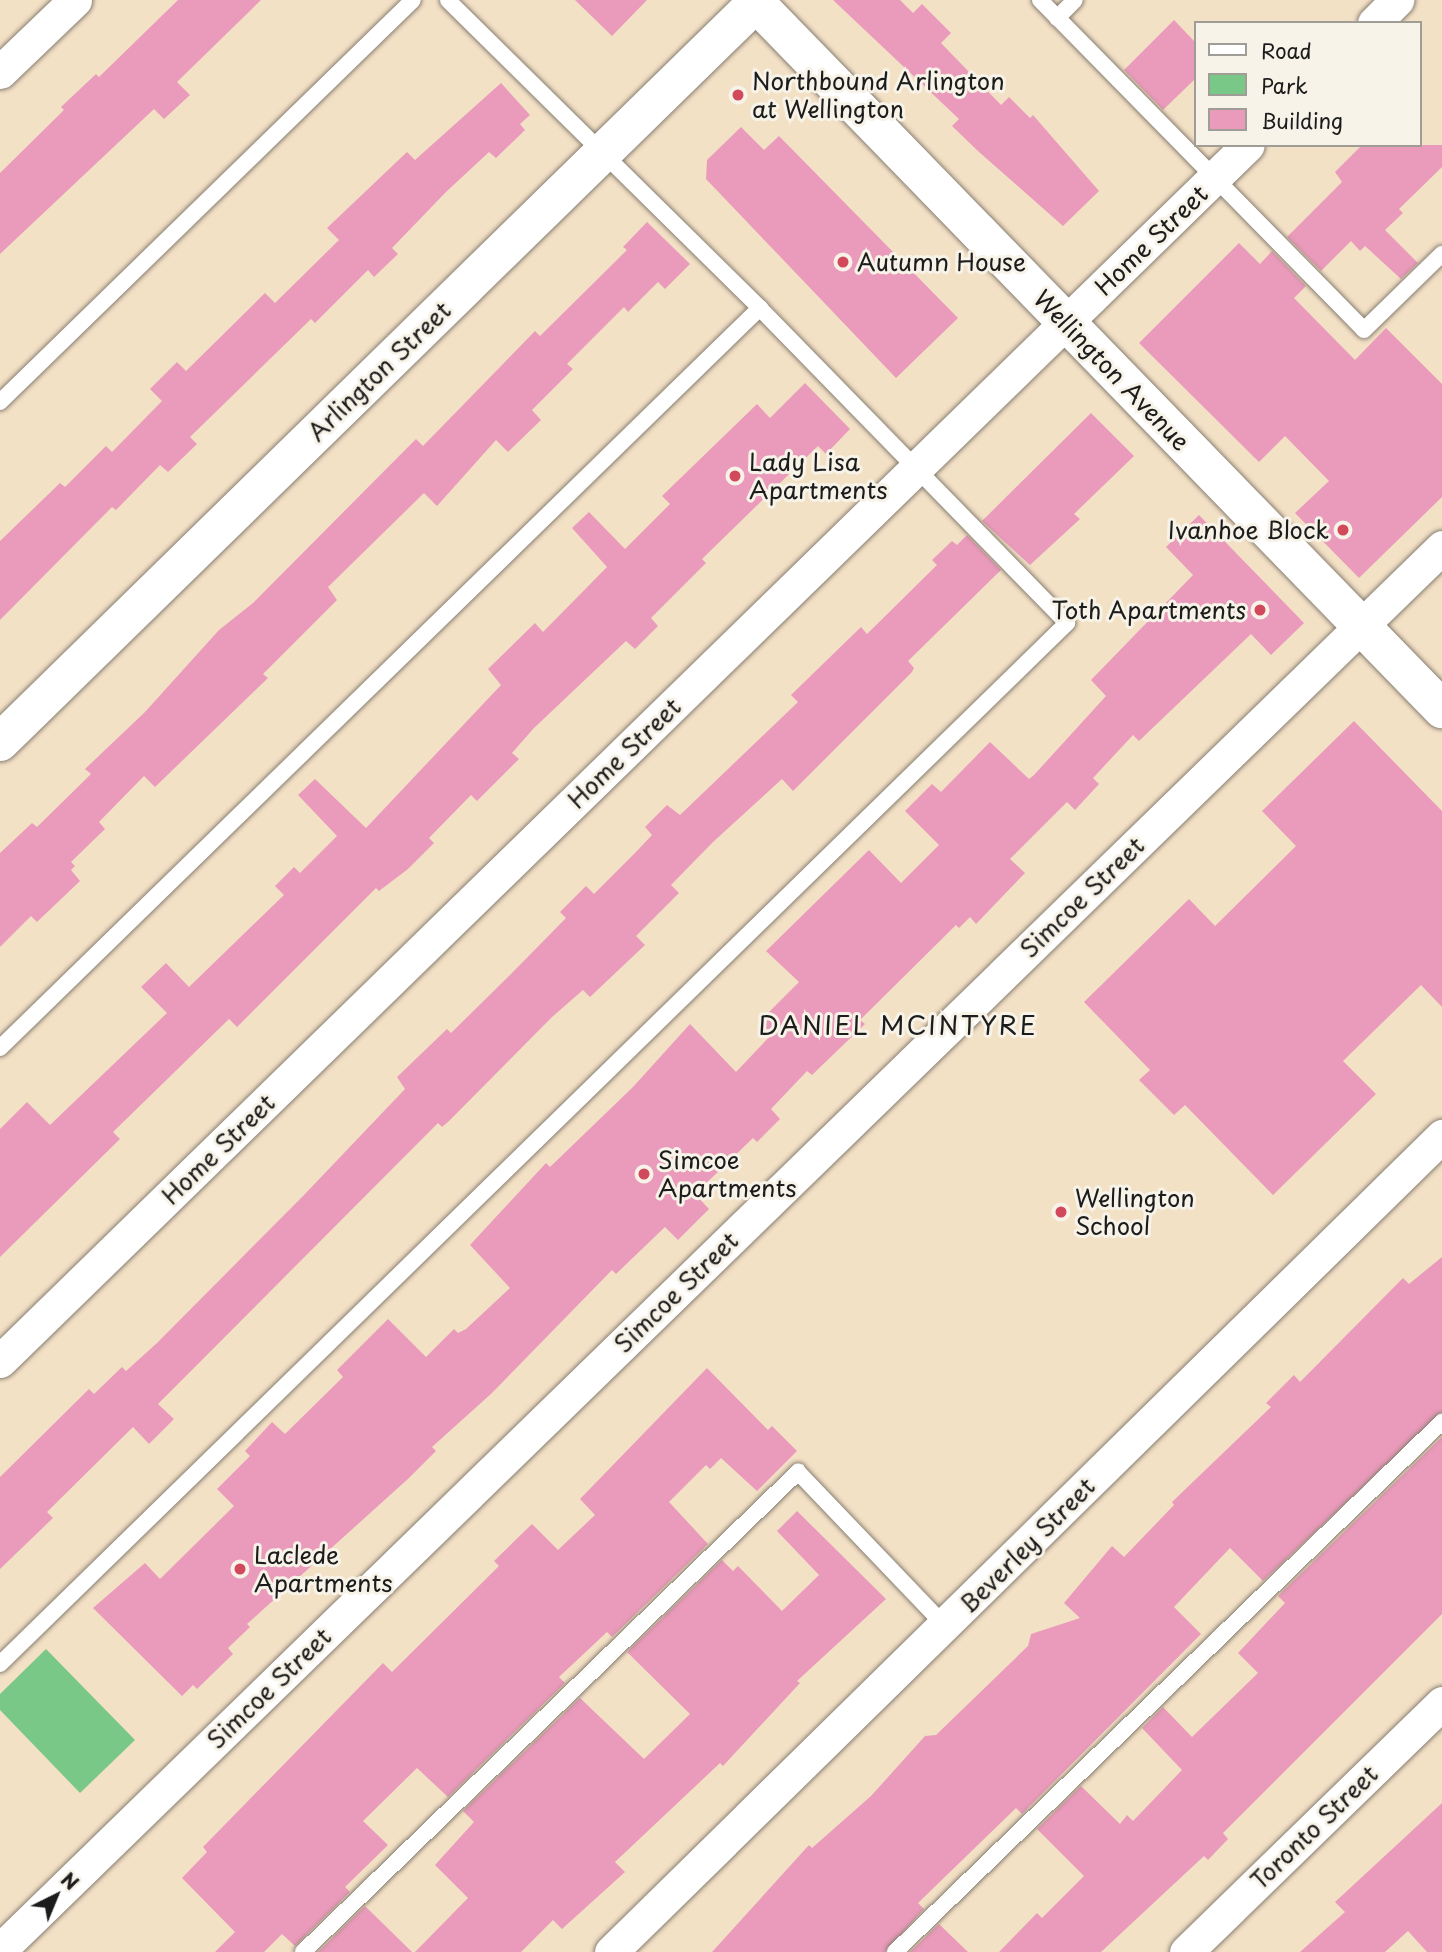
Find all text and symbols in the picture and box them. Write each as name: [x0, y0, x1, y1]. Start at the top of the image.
legend: [1194, 21, 1421, 147]
text: Road: [1261, 34, 1312, 66]
place label: Northbound Arlington at Wellington: [752, 67, 1004, 123]
text: Park: [1261, 69, 1308, 101]
marker: Northbound Arlington at Wellington: [730, 87, 746, 103]
text: Building: [1261, 104, 1343, 136]
street label: Home Street: [1088, 179, 1214, 301]
place label: Autumn House: [857, 248, 1027, 276]
marker: Autumn House: [835, 254, 851, 270]
street label: Wellington Avenue: [1029, 285, 1195, 455]
street label: Arlington Street: [302, 296, 456, 446]
place label: Lady Lisa Apartments: [749, 448, 888, 504]
marker: Lady Lisa Apartments: [727, 468, 743, 484]
place label: Ivanhoe Block: [1168, 516, 1329, 544]
marker: Ivanhoe Block: [1335, 522, 1351, 538]
place label: Toth Apartments: [1049, 596, 1246, 624]
marker: Toth Apartments: [1252, 602, 1268, 618]
street label: Home Street: [561, 692, 687, 814]
street label: Simcoe Street: [1014, 831, 1150, 963]
district label: DANIEL MCINTYRE: [761, 1009, 1035, 1041]
street label: Home Street: [155, 1088, 281, 1210]
place label: Simcoe Apartments: [658, 1146, 797, 1202]
marker: Simcoe Apartments: [636, 1166, 652, 1182]
place label: Wellington School: [1075, 1184, 1195, 1240]
marker: Wellington School: [1053, 1204, 1069, 1220]
street label: Simcoe Street: [608, 1226, 744, 1358]
street label: Beverley Street: [953, 1471, 1101, 1619]
place label: Laclede Apartments: [254, 1541, 393, 1597]
marker: Laclede Apartments: [232, 1561, 248, 1577]
street label: Simcoe Street: [201, 1622, 337, 1754]
street label: Toronto Street: [1244, 1759, 1384, 1895]
north arrow: [21, 1861, 91, 1931]
text: N: [55, 1865, 85, 1896]

